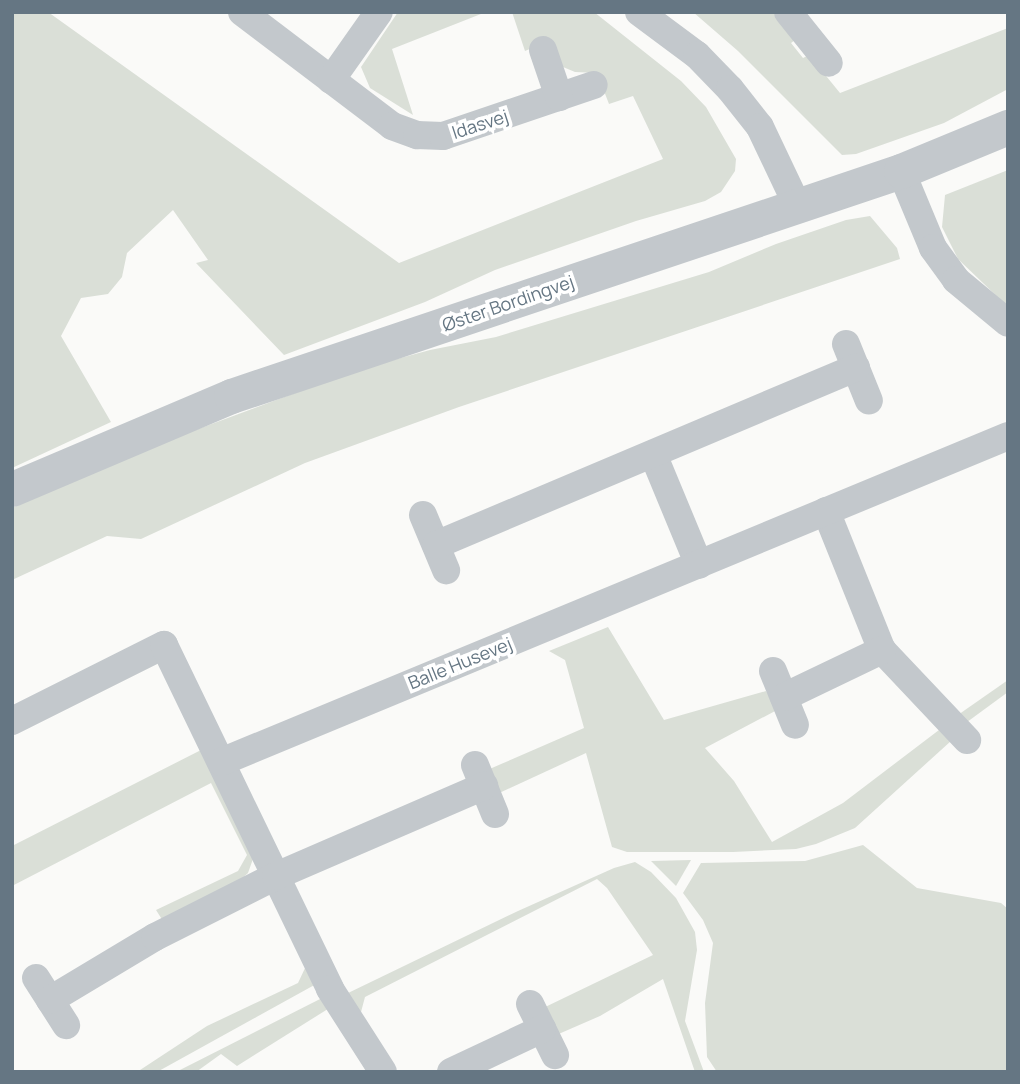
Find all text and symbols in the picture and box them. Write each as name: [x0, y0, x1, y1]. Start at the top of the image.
street label: Idasvej: [449, 105, 511, 143]
street label: Øster Bordingvej: [439, 270, 577, 336]
street label: Balle Husevej: [405, 632, 515, 694]

